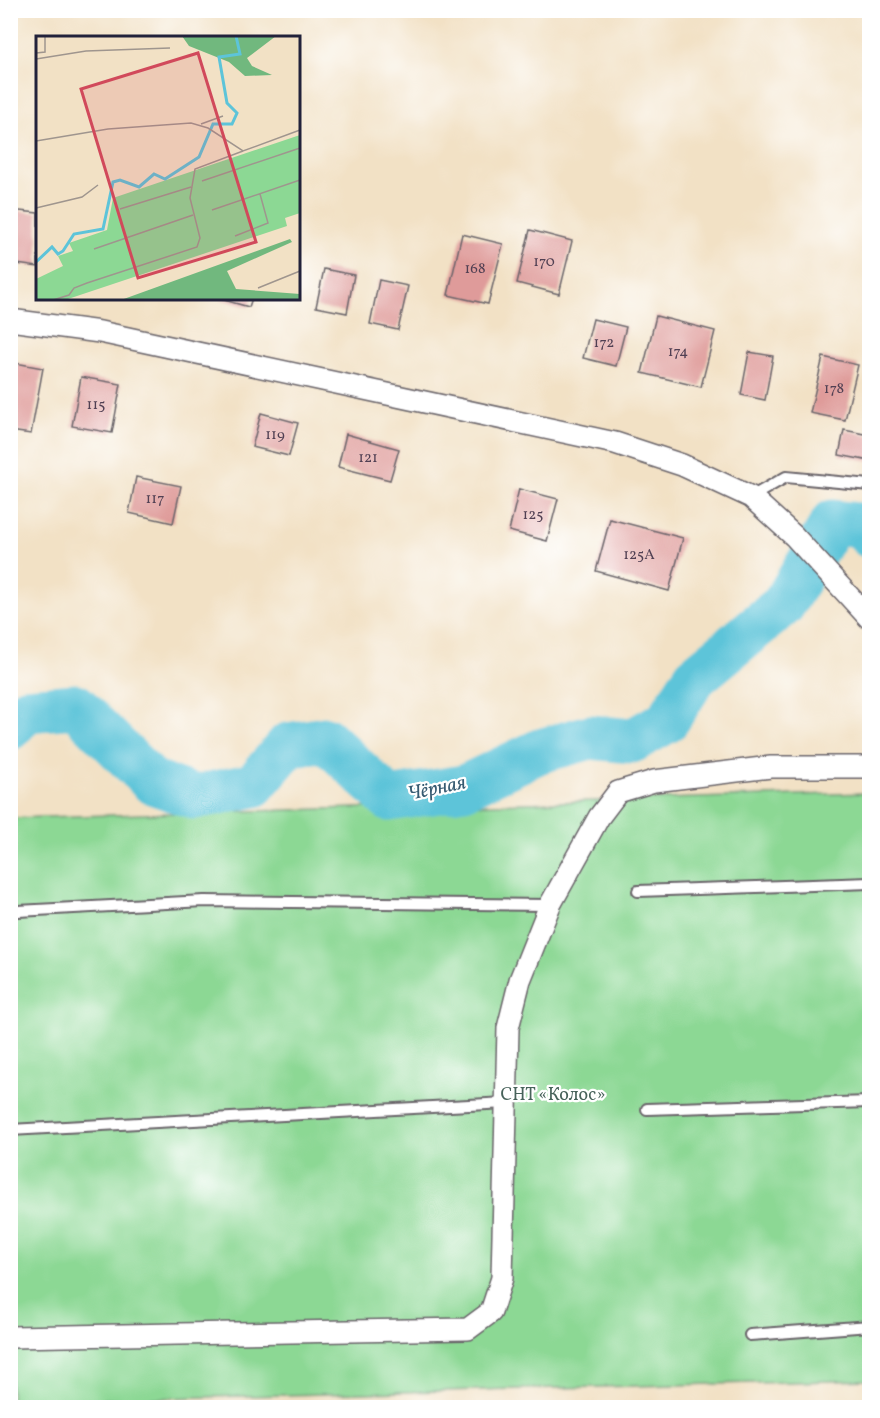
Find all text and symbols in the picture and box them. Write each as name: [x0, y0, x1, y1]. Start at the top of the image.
inset map: [36, 36, 300, 300]
house number: 170: [533, 252, 555, 273]
house number: 168: [464, 259, 486, 280]
house number: 172: [594, 333, 614, 354]
house number: 174: [668, 342, 688, 363]
house number: 178: [824, 379, 844, 400]
house number: 115: [87, 395, 105, 416]
house number: 119: [265, 425, 285, 446]
house number: 121: [358, 448, 378, 469]
house number: 117: [146, 489, 164, 510]
house number: 125: [522, 505, 544, 526]
house number: 125А: [623, 545, 655, 566]
water label: Чёрная: [405, 769, 469, 809]
park label: СНТ «Колос»: [500, 1083, 606, 1108]

